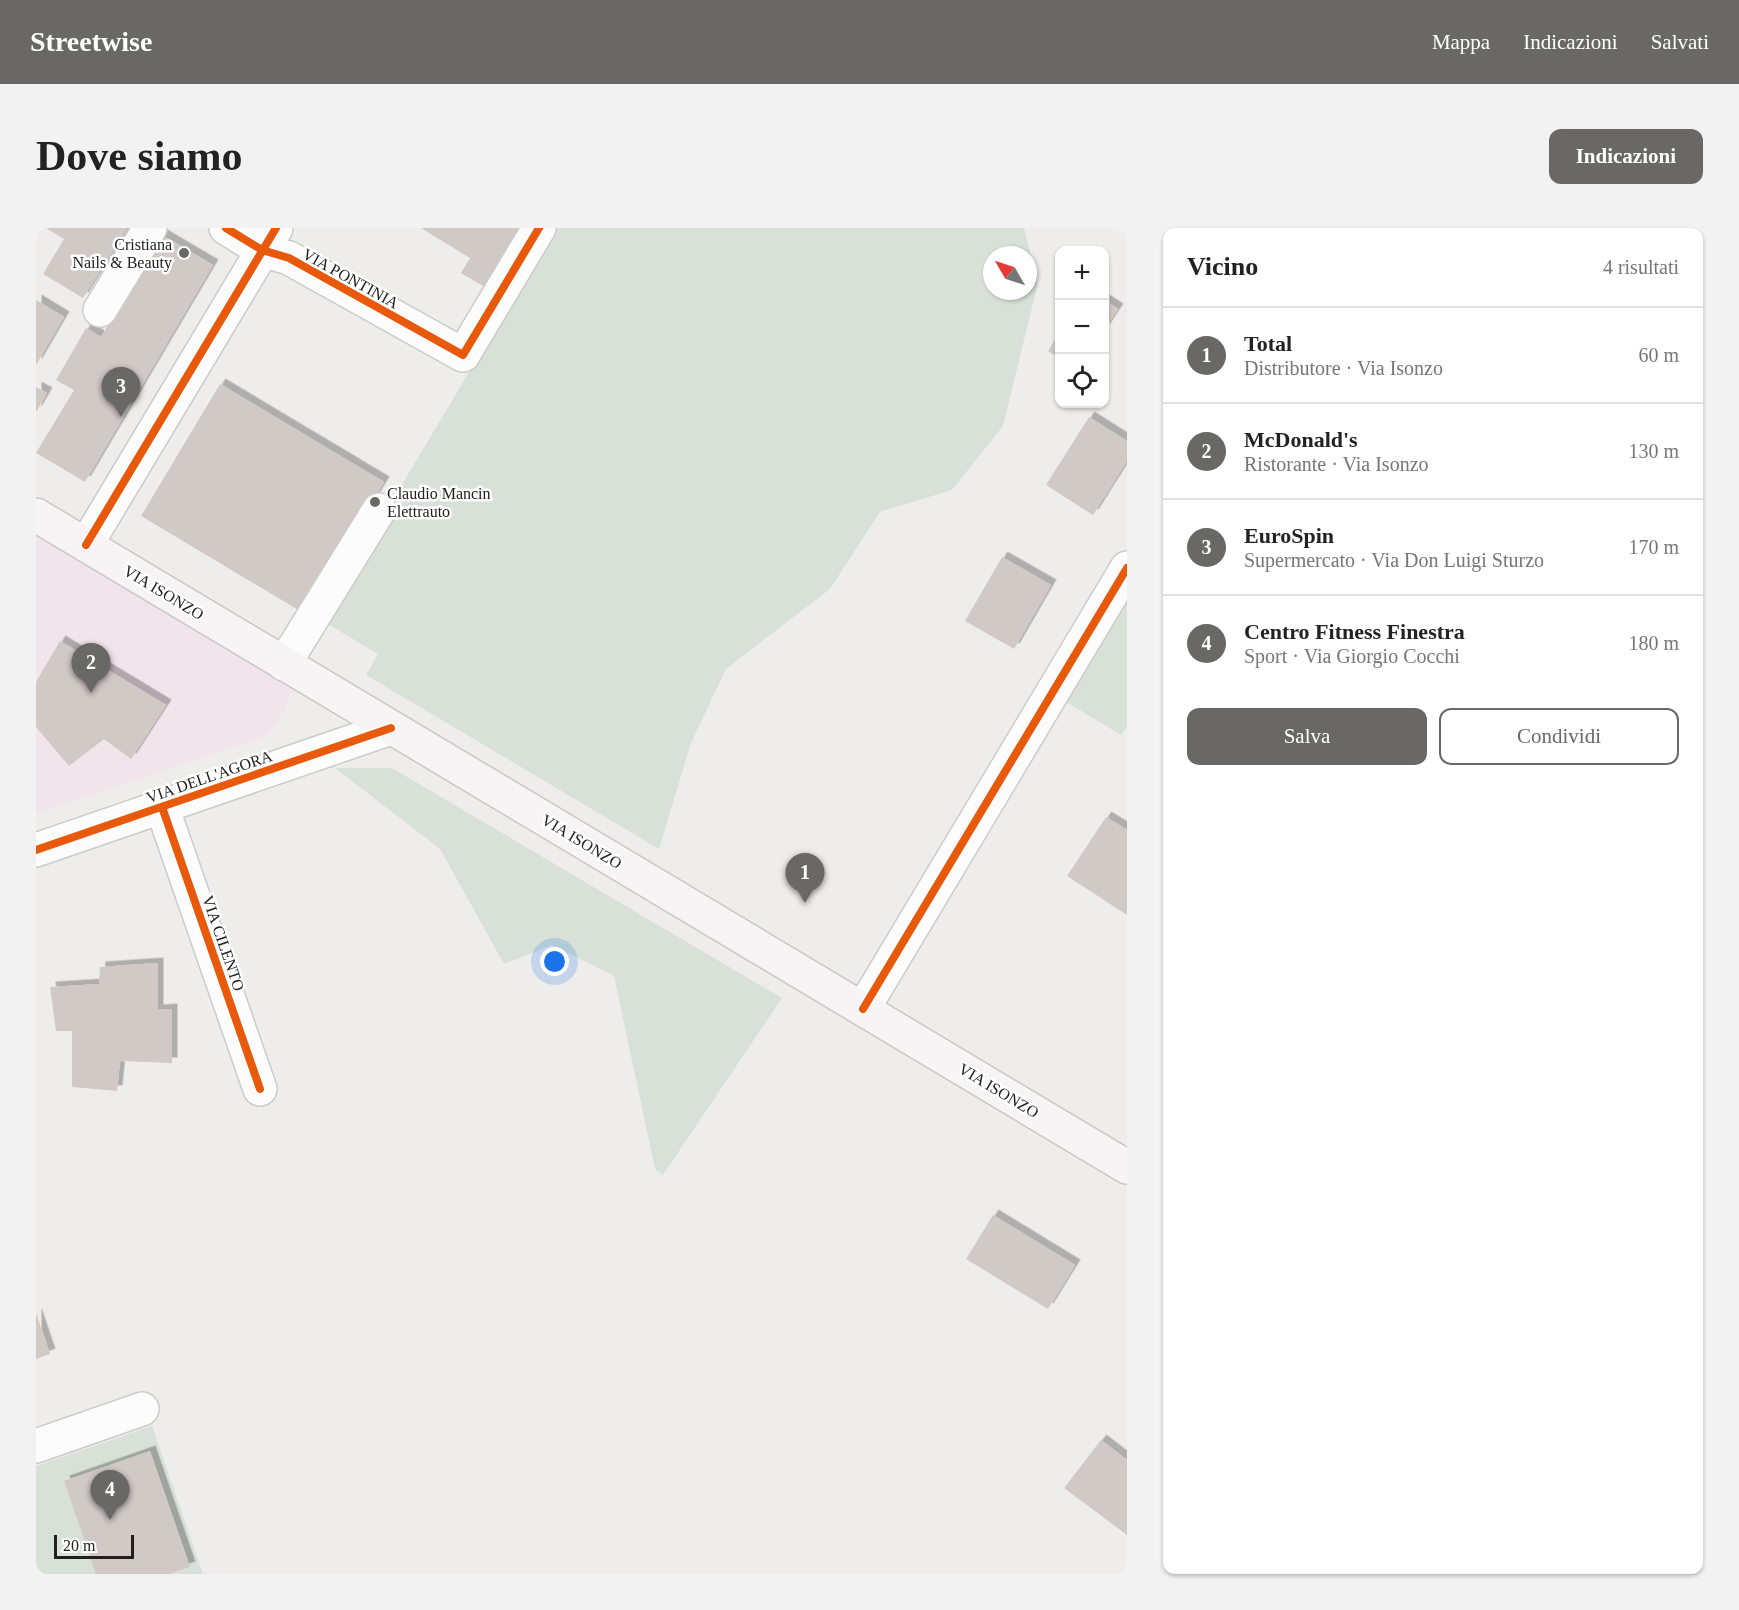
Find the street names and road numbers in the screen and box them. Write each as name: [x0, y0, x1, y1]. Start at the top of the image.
street label: VIA PONTINIA: [300, 245, 402, 312]
street label: VIA ISONZO: [121, 562, 207, 623]
street label: VIA DELL'AGORA: [144, 747, 275, 806]
street label: VIA ISONZO: [539, 811, 625, 872]
street label: VIA CILENTO: [199, 893, 248, 993]
street label: VIA ISONZO: [956, 1060, 1042, 1121]

